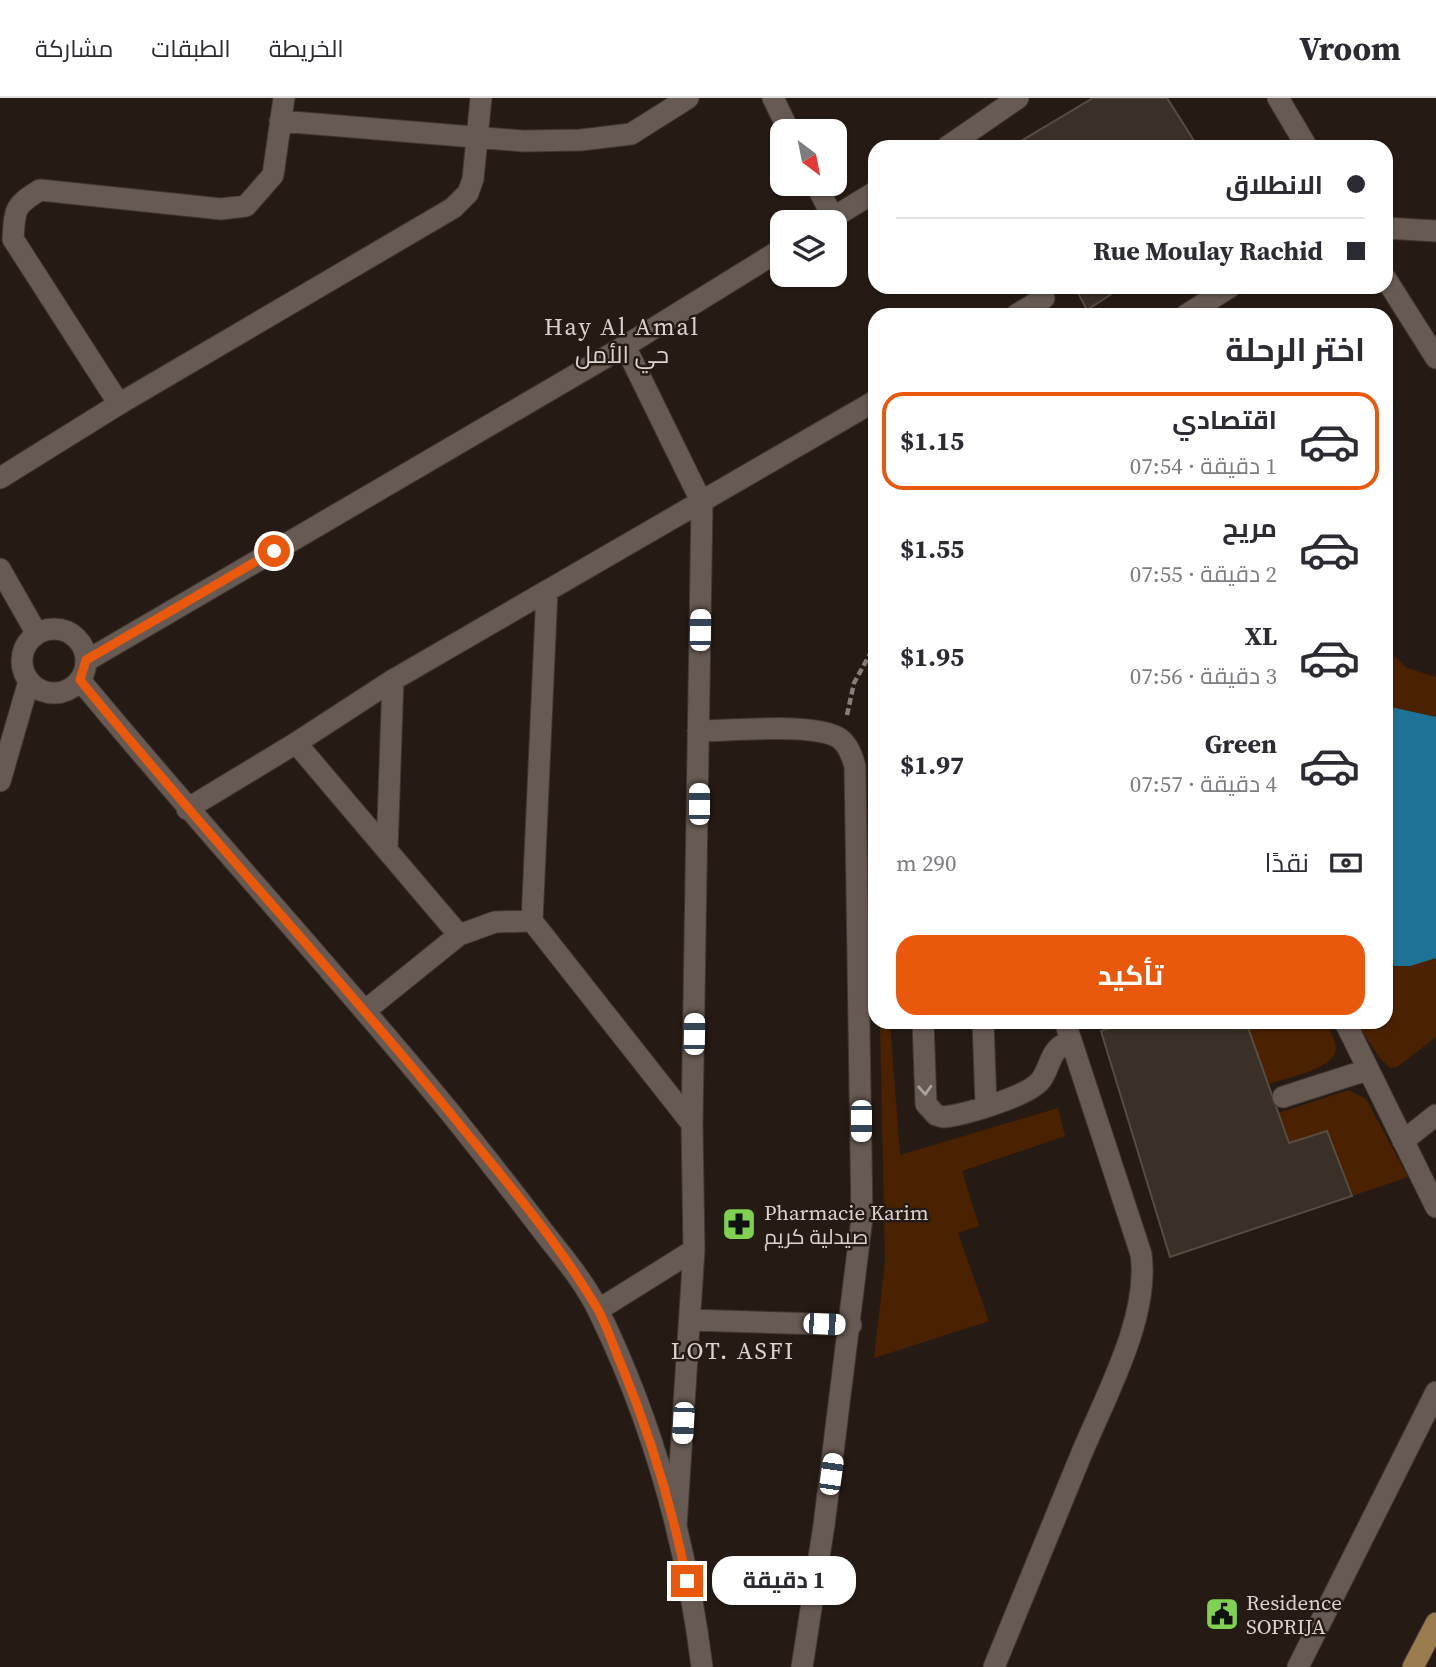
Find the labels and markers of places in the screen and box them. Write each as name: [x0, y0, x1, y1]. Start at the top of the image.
place label: Pharmacie Karim صيدلية كريم: [764, 1198, 929, 1251]
pharmacy icon: Pharmacie Karim صيدلية كريم: [720, 1205, 758, 1243]
place label: Residence SOPRIJA: [1246, 1588, 1342, 1641]
public building icon: Residence SOPRIJA: [1203, 1595, 1241, 1633]

